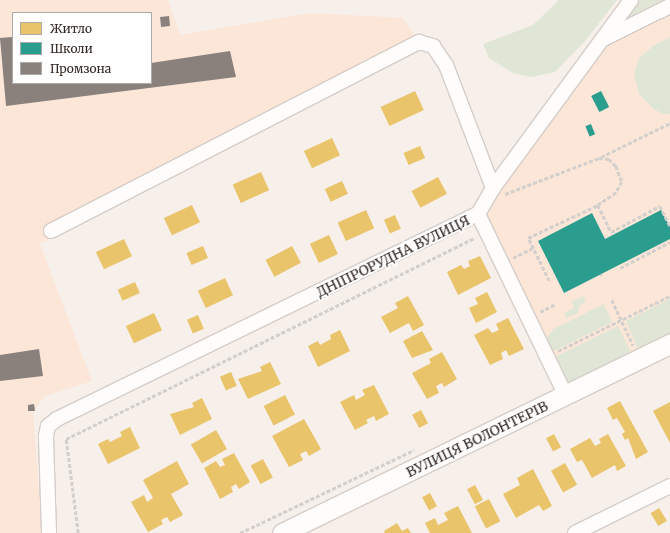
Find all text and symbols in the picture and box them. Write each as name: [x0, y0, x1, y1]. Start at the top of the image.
legend: [12, 12, 152, 84]
text: Житло: [50, 21, 92, 36]
text: Школи: [50, 41, 93, 56]
text: Промзона: [50, 61, 111, 76]
street label: ДНІПРОРУДНА ВУЛИЦЯ: [314, 212, 472, 300]
street label: ВУЛИЦЯ ВОЛОНТЕРІВ: [403, 397, 551, 481]

